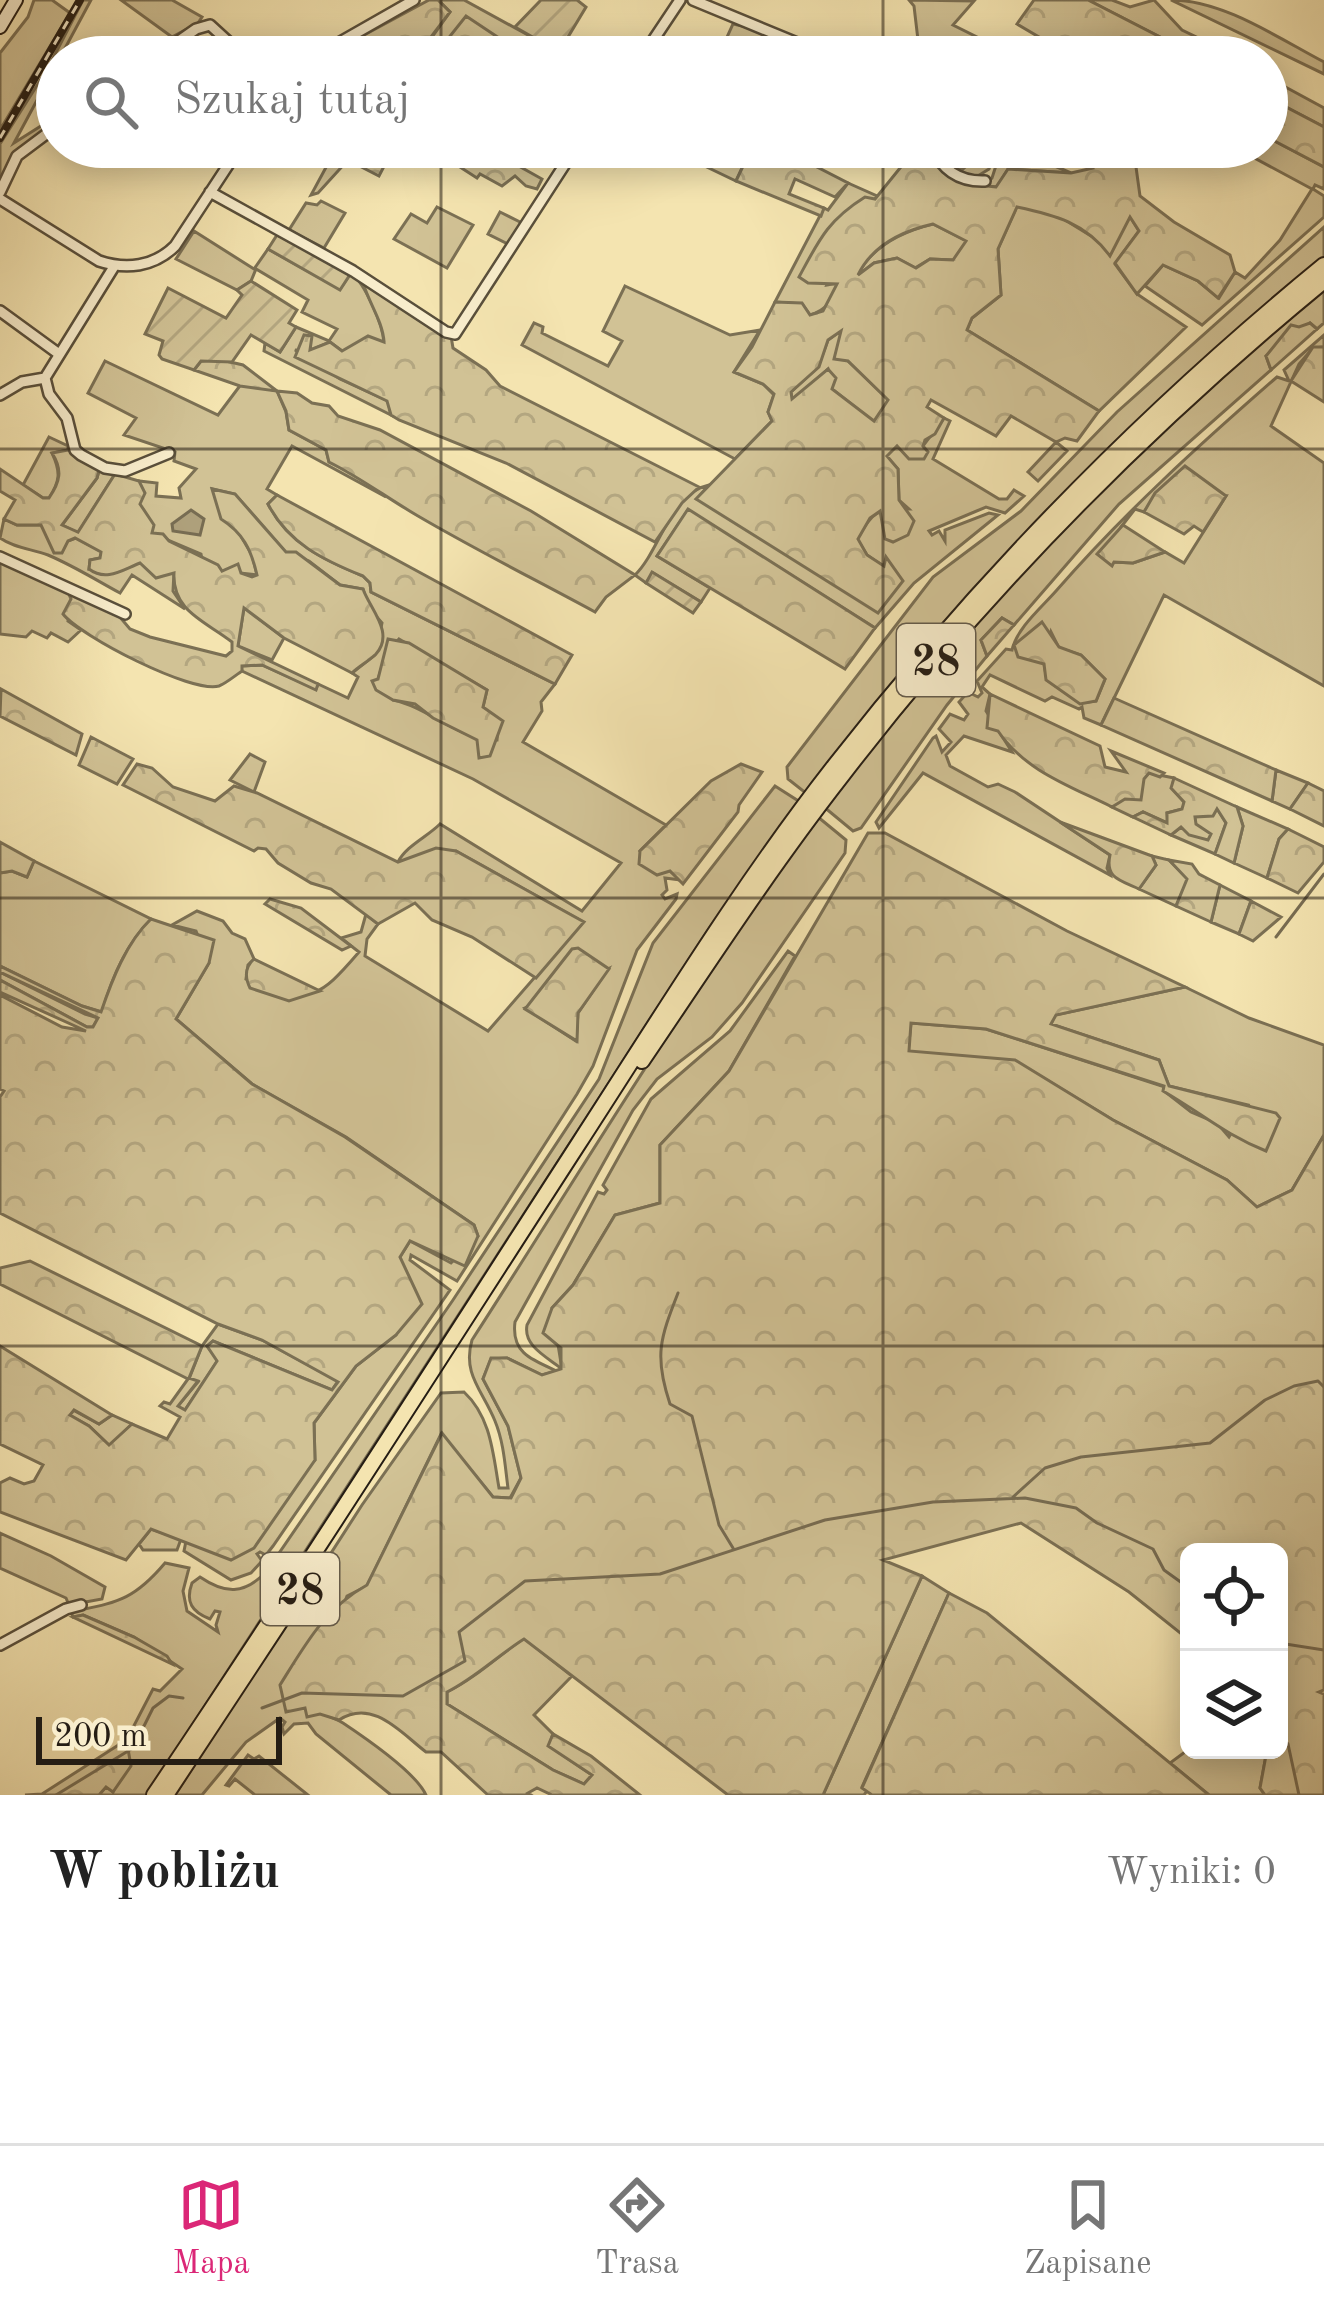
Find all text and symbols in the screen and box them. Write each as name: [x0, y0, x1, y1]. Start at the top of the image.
search box: [36, 36, 1288, 168]
icon: search: [78, 69, 144, 135]
text: Szukaj tutaj: [174, 79, 411, 124]
road number: 28: [897, 624, 975, 696]
map controls: [1180, 1543, 1288, 1759]
button: locate: [1180, 1543, 1288, 1651]
road number: 28: [261, 1553, 339, 1625]
button: layers: [1180, 1651, 1288, 1759]
scale bar: [36, 1711, 282, 1764]
text: 200 m: [54, 1721, 147, 1754]
text: W pobliżu: [48, 1848, 280, 1899]
text: Wyniki: 0: [1107, 1853, 1276, 1892]
tab: Mapa: [173, 2172, 250, 2285]
tab: Trasa: [595, 2172, 679, 2285]
tab: Zapisane: [1024, 2172, 1151, 2285]

